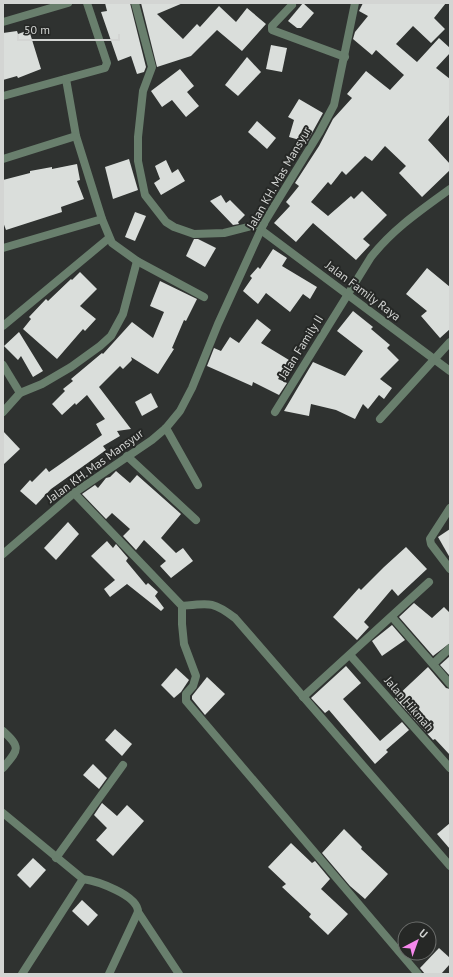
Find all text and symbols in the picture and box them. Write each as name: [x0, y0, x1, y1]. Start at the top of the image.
scale bar: [18, 16, 119, 42]
text: 50 m: [24, 22, 50, 37]
street label: Jalan KH. Mas Mansyur: [243, 124, 314, 233]
street label: Jalan Family Raya: [322, 257, 404, 324]
street label: Jalan Family II: [274, 312, 326, 382]
street label: Jalan KH. Mas Mansyur: [43, 425, 146, 506]
street label: Jalan Hikmah: [381, 672, 437, 734]
north arrow: [397, 921, 437, 961]
text: U: [416, 926, 431, 941]

